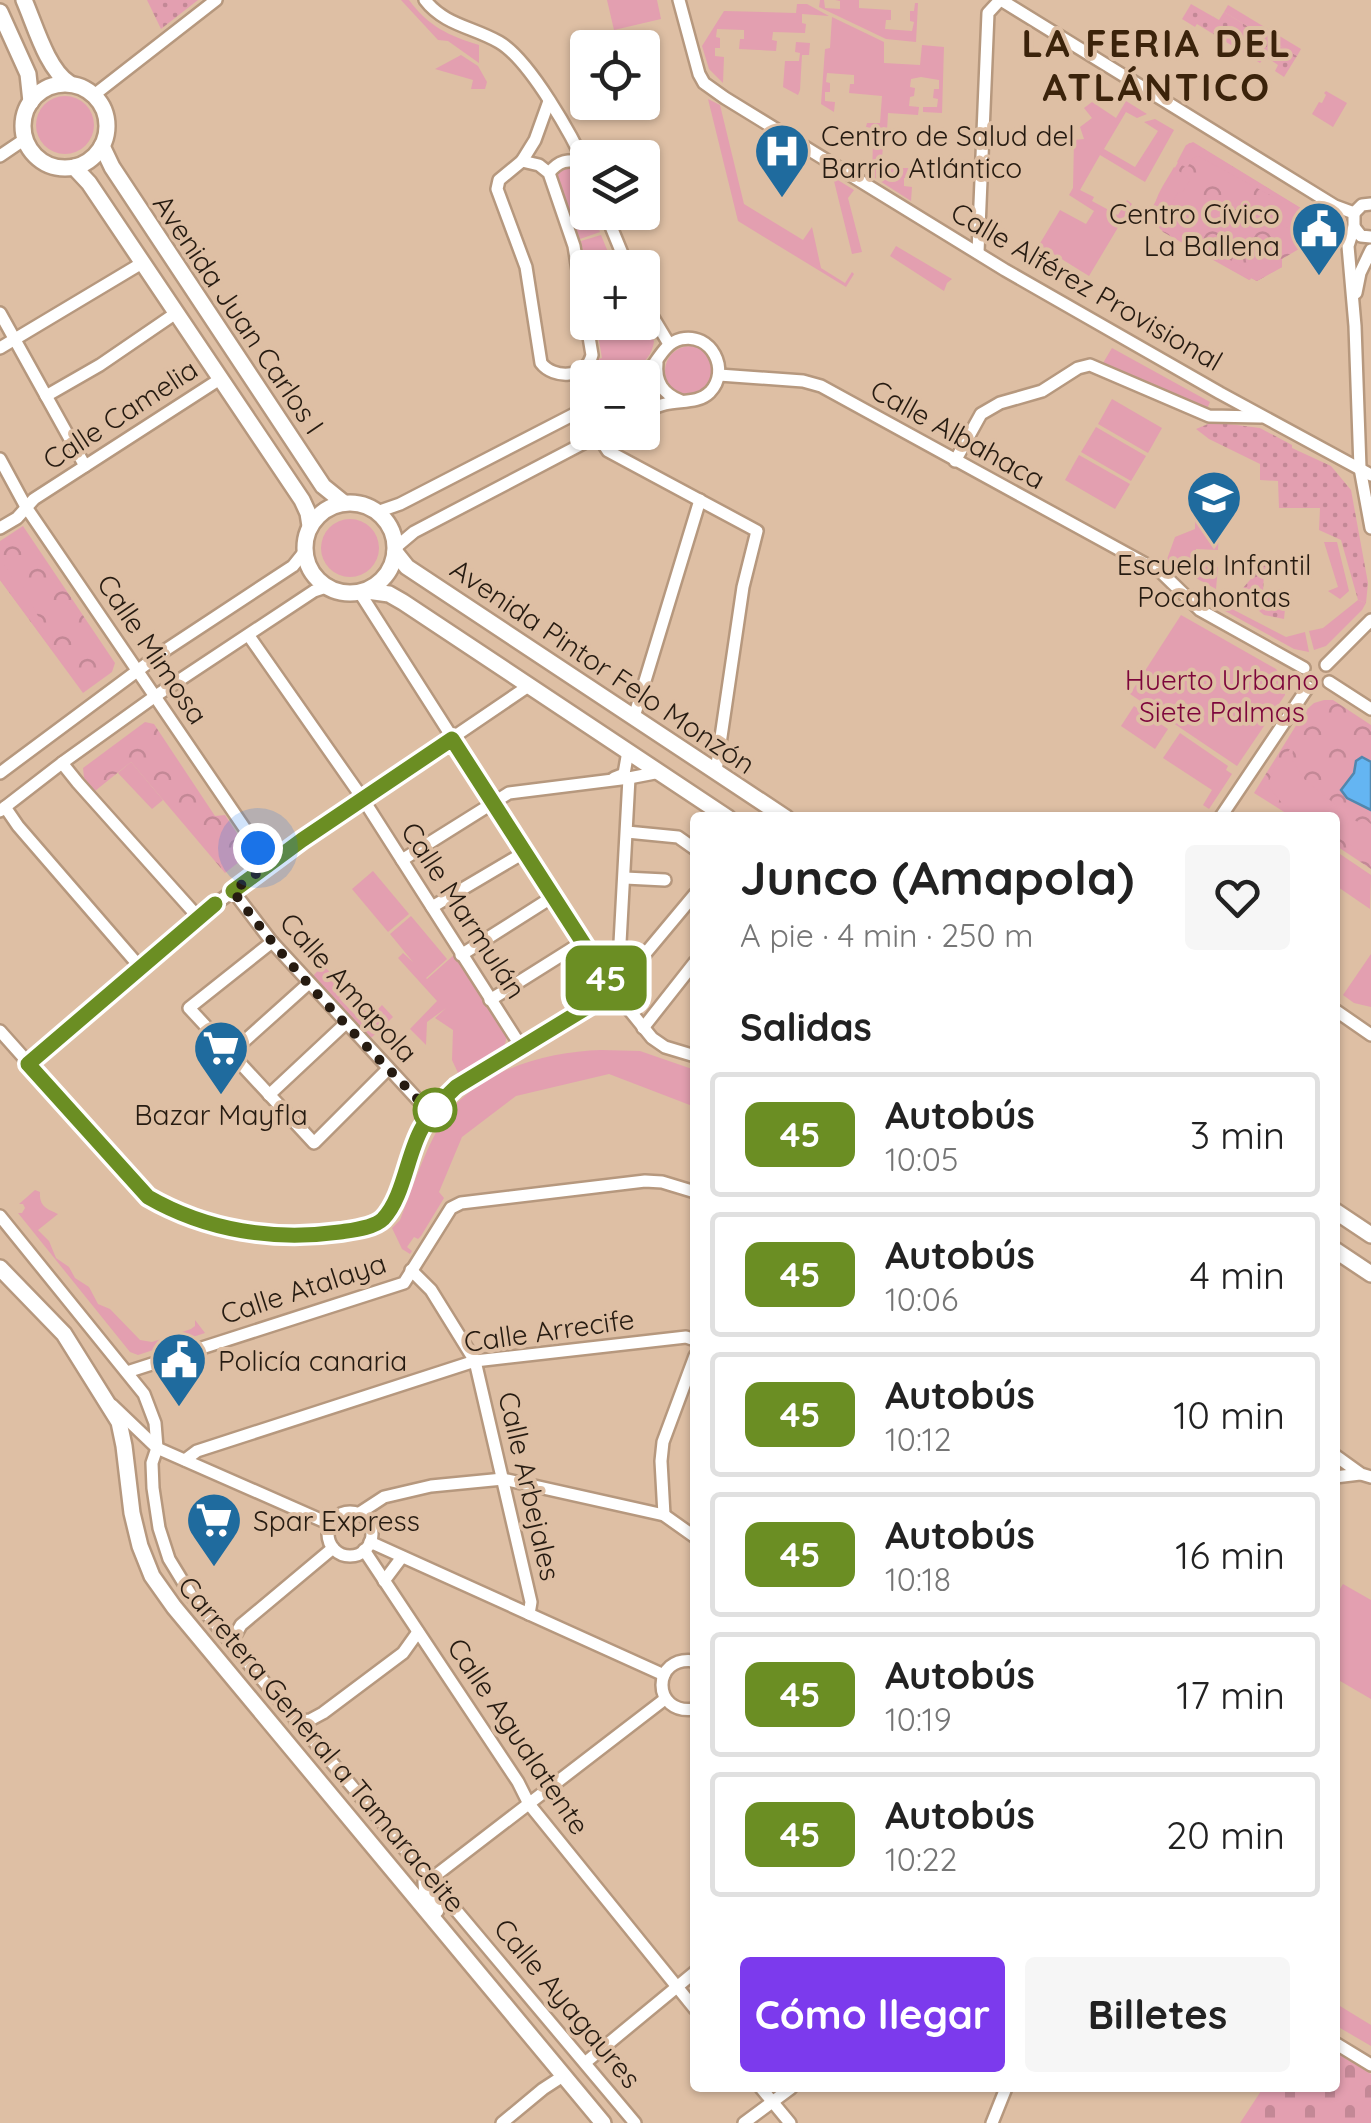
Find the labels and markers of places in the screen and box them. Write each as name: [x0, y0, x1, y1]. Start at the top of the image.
place label: Centro de Salud del Barrio Atlántico: [821, 118, 1075, 185]
hospital icon: Centro de Salud del Barrio Atlántico: [752, 121, 812, 200]
place label: Centro Cívico La Ballena: [1109, 196, 1280, 263]
public building icon: Centro Cívico La Ballena: [1289, 199, 1349, 278]
school or university icon: Escuela Infantil Pocahontas: [1184, 468, 1244, 547]
place label: Escuela Infantil Pocahontas: [1117, 547, 1311, 614]
supermarket icon: Bazar Mayfla: [191, 1018, 251, 1097]
unlabelled marker: [414, 1089, 456, 1131]
place label: Bazar Mayfla: [134, 1097, 308, 1132]
public building icon: Policía canaria: [149, 1330, 209, 1409]
place label: Policía canaria: [218, 1343, 407, 1378]
supermarket icon: Spar Express: [184, 1490, 244, 1569]
place label: Spar Express: [253, 1503, 420, 1538]

